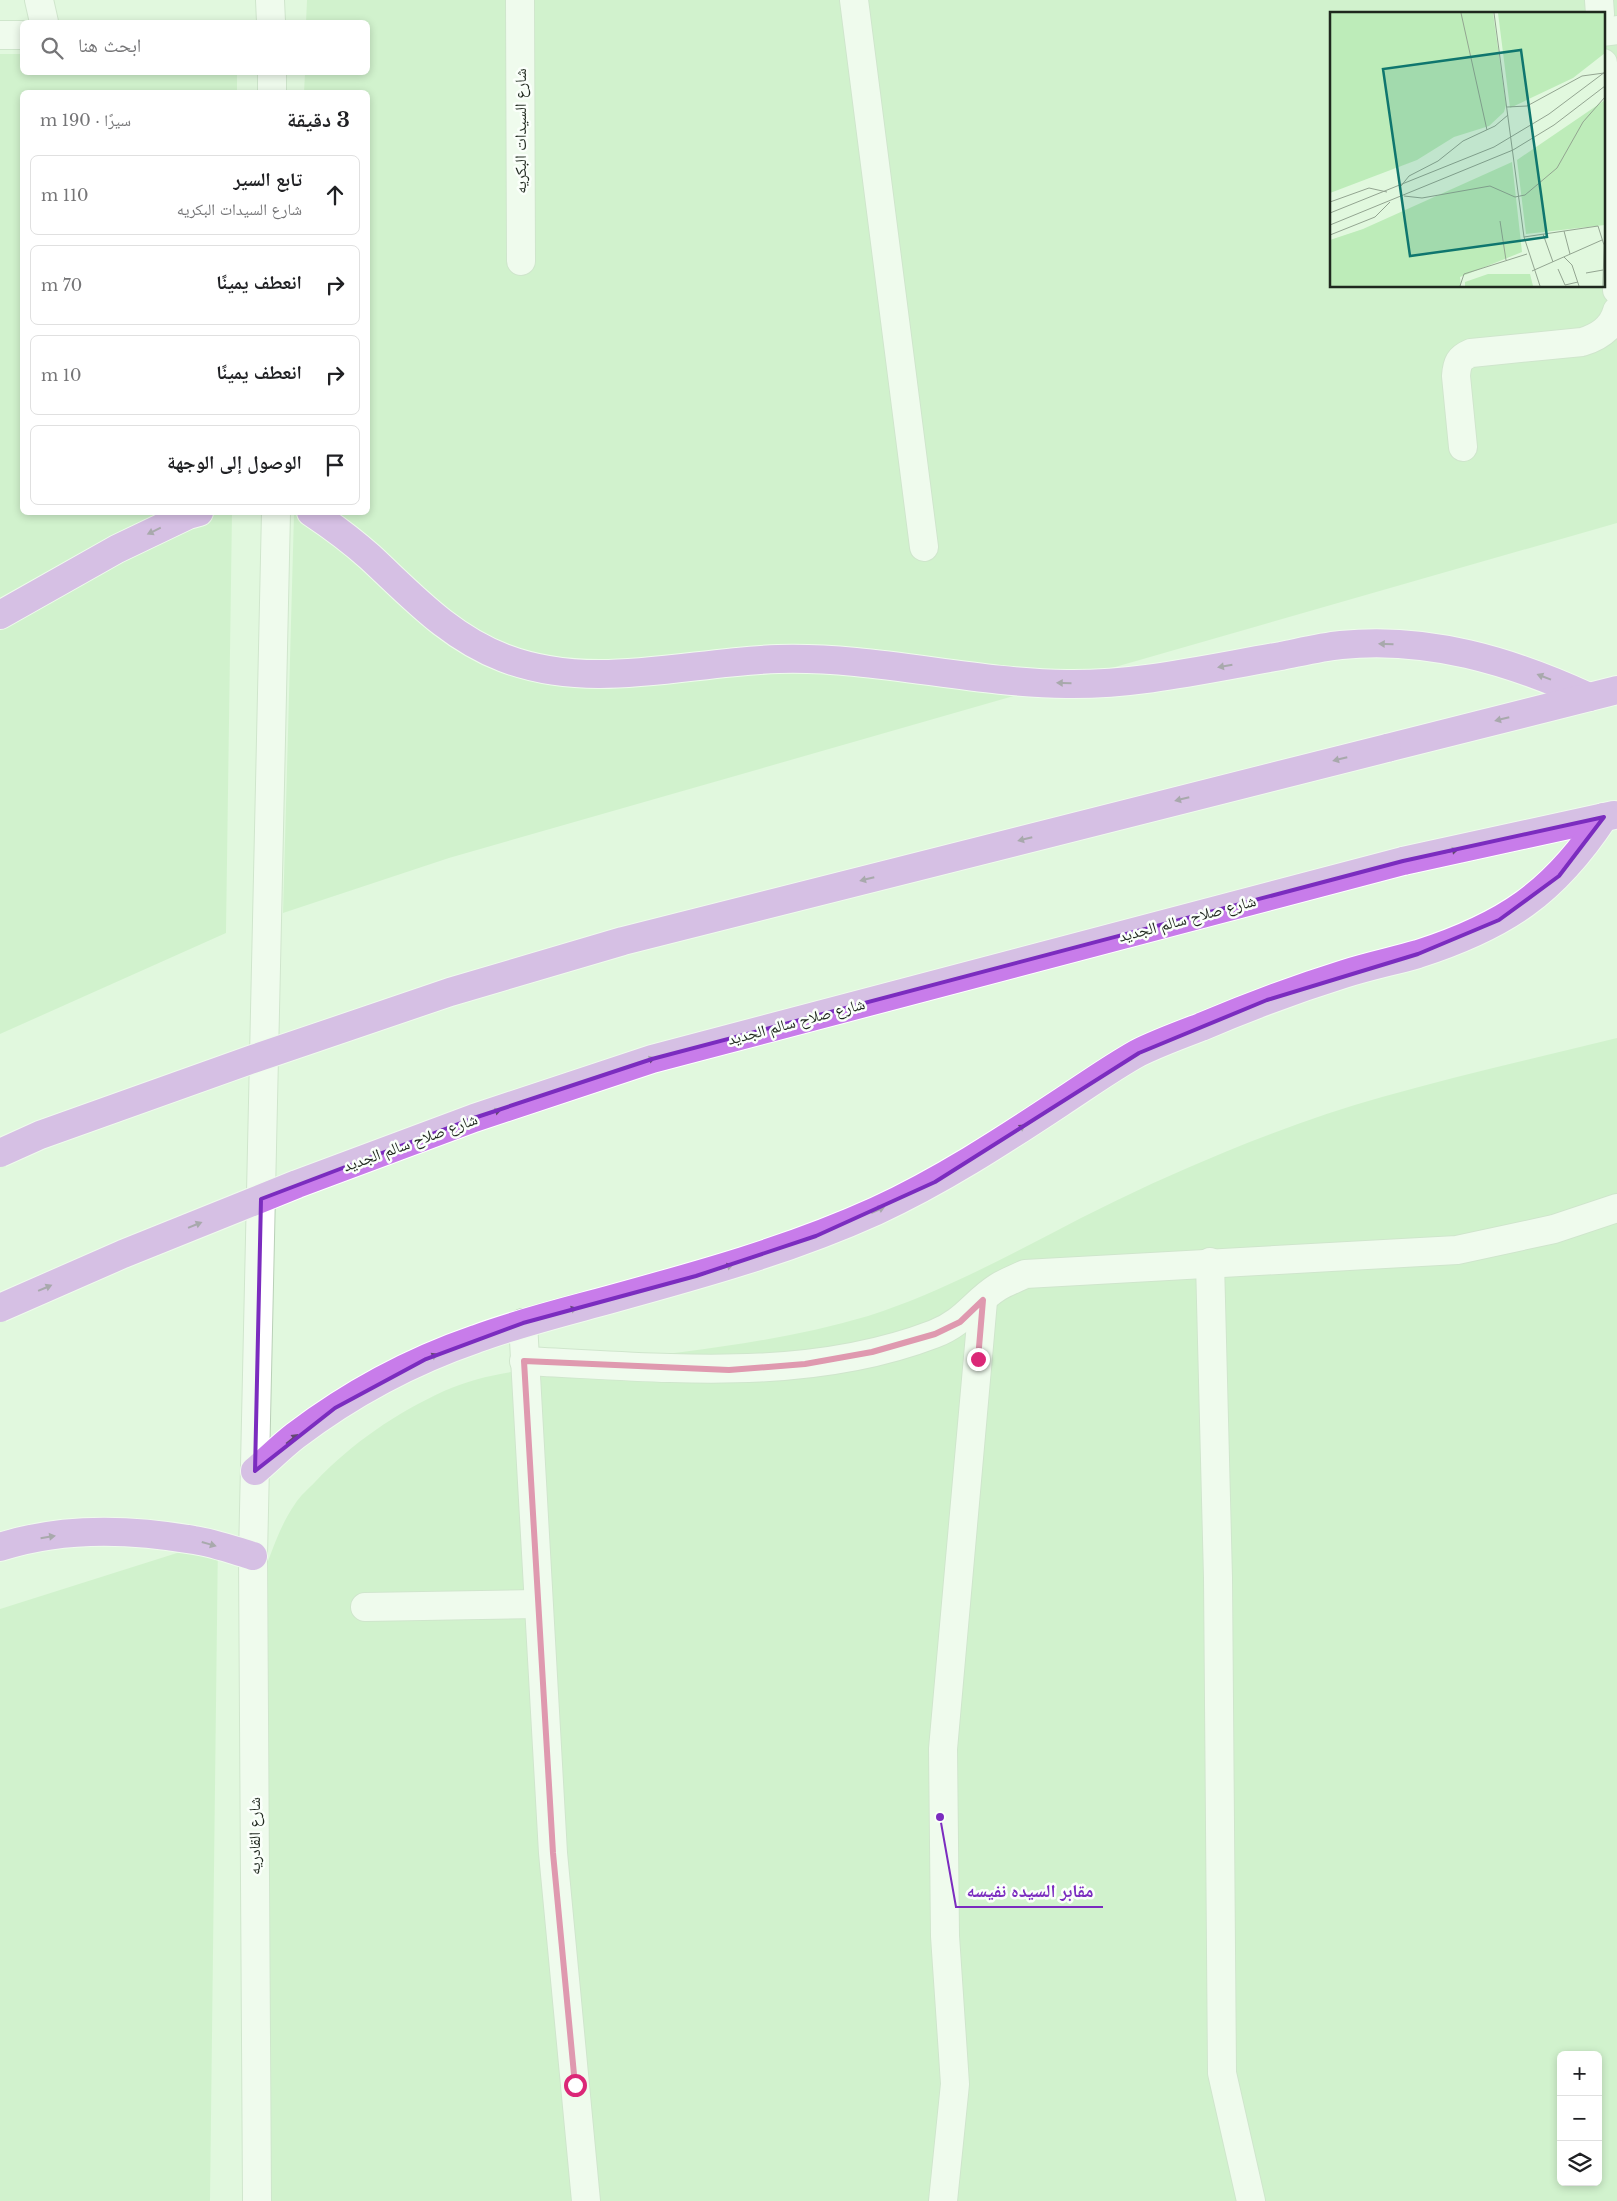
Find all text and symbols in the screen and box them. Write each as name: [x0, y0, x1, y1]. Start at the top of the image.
inset map: [1330, 12, 1604, 288]
search box: [20, 20, 370, 75]
icon: search: [38, 34, 66, 62]
text: ابحث هنا: [78, 34, 141, 57]
street label: شارع السيدات البكريه: [510, 68, 531, 194]
text: 3 دقيقة: [287, 107, 350, 133]
text: سيرًا · 190 m: [40, 110, 131, 130]
text: تابع السير: [234, 168, 302, 191]
icon: ahead: [321, 181, 349, 209]
text: 110 m: [41, 185, 88, 205]
text: شارع السيدات البكريه: [177, 199, 302, 219]
text: انعطف يمينًا: [216, 271, 302, 294]
icon: right: [321, 271, 349, 299]
text: 70 m: [41, 275, 82, 295]
text: انعطف يمينًا: [216, 361, 302, 384]
icon: right: [321, 361, 349, 389]
text: 10 m: [41, 365, 81, 385]
text: الوصول إلى الوجهة: [167, 451, 302, 474]
icon: arrive: [321, 451, 349, 479]
one-way arrow: [147, 527, 161, 535]
one-way arrow: [1378, 640, 1394, 648]
one-way arrow: [1217, 662, 1233, 670]
one-way arrow: [1536, 673, 1551, 681]
one-way arrow: [1056, 679, 1072, 687]
one-way arrow: [1494, 715, 1509, 723]
one-way arrow: [1332, 756, 1347, 764]
one-way arrow: [1175, 795, 1190, 803]
one-way arrow: [1017, 835, 1032, 843]
one-way arrow: [1443, 846, 1459, 854]
one-way arrow: [860, 875, 875, 883]
street label: شارع صلاح سالم الجديد: [1116, 890, 1258, 947]
street label: شارع صلاح سالم الجديد: [725, 993, 867, 1050]
one-way arrow: [640, 1056, 655, 1064]
street label: شارع صلاح سالم الجديد: [340, 1108, 480, 1177]
one-way arrow: [486, 1108, 501, 1115]
one-way arrow: [1013, 1125, 1026, 1134]
one-way arrow: [871, 1205, 885, 1213]
one-way arrow: [187, 1221, 202, 1229]
one-way arrow: [719, 1262, 734, 1270]
one-way arrow: [38, 1284, 52, 1292]
one-way arrow: [562, 1306, 577, 1314]
route end: [967, 1348, 990, 1371]
one-way arrow: [424, 1353, 438, 1361]
one-way arrow: [285, 1434, 298, 1445]
one-way arrow: [40, 1532, 56, 1540]
one-way arrow: [201, 1540, 216, 1548]
street label: شارع القادريه: [244, 1797, 265, 1875]
callout: مقابر السيده نفيسه: [956, 1874, 1103, 1907]
text: مقابر السيده نفيسه: [967, 1880, 1093, 1902]
map controls: [1557, 2051, 1602, 2186]
button: +: [1557, 2051, 1602, 2096]
route start: [564, 2074, 587, 2097]
button: −: [1557, 2096, 1602, 2141]
button: layers: [1557, 2141, 1602, 2186]

